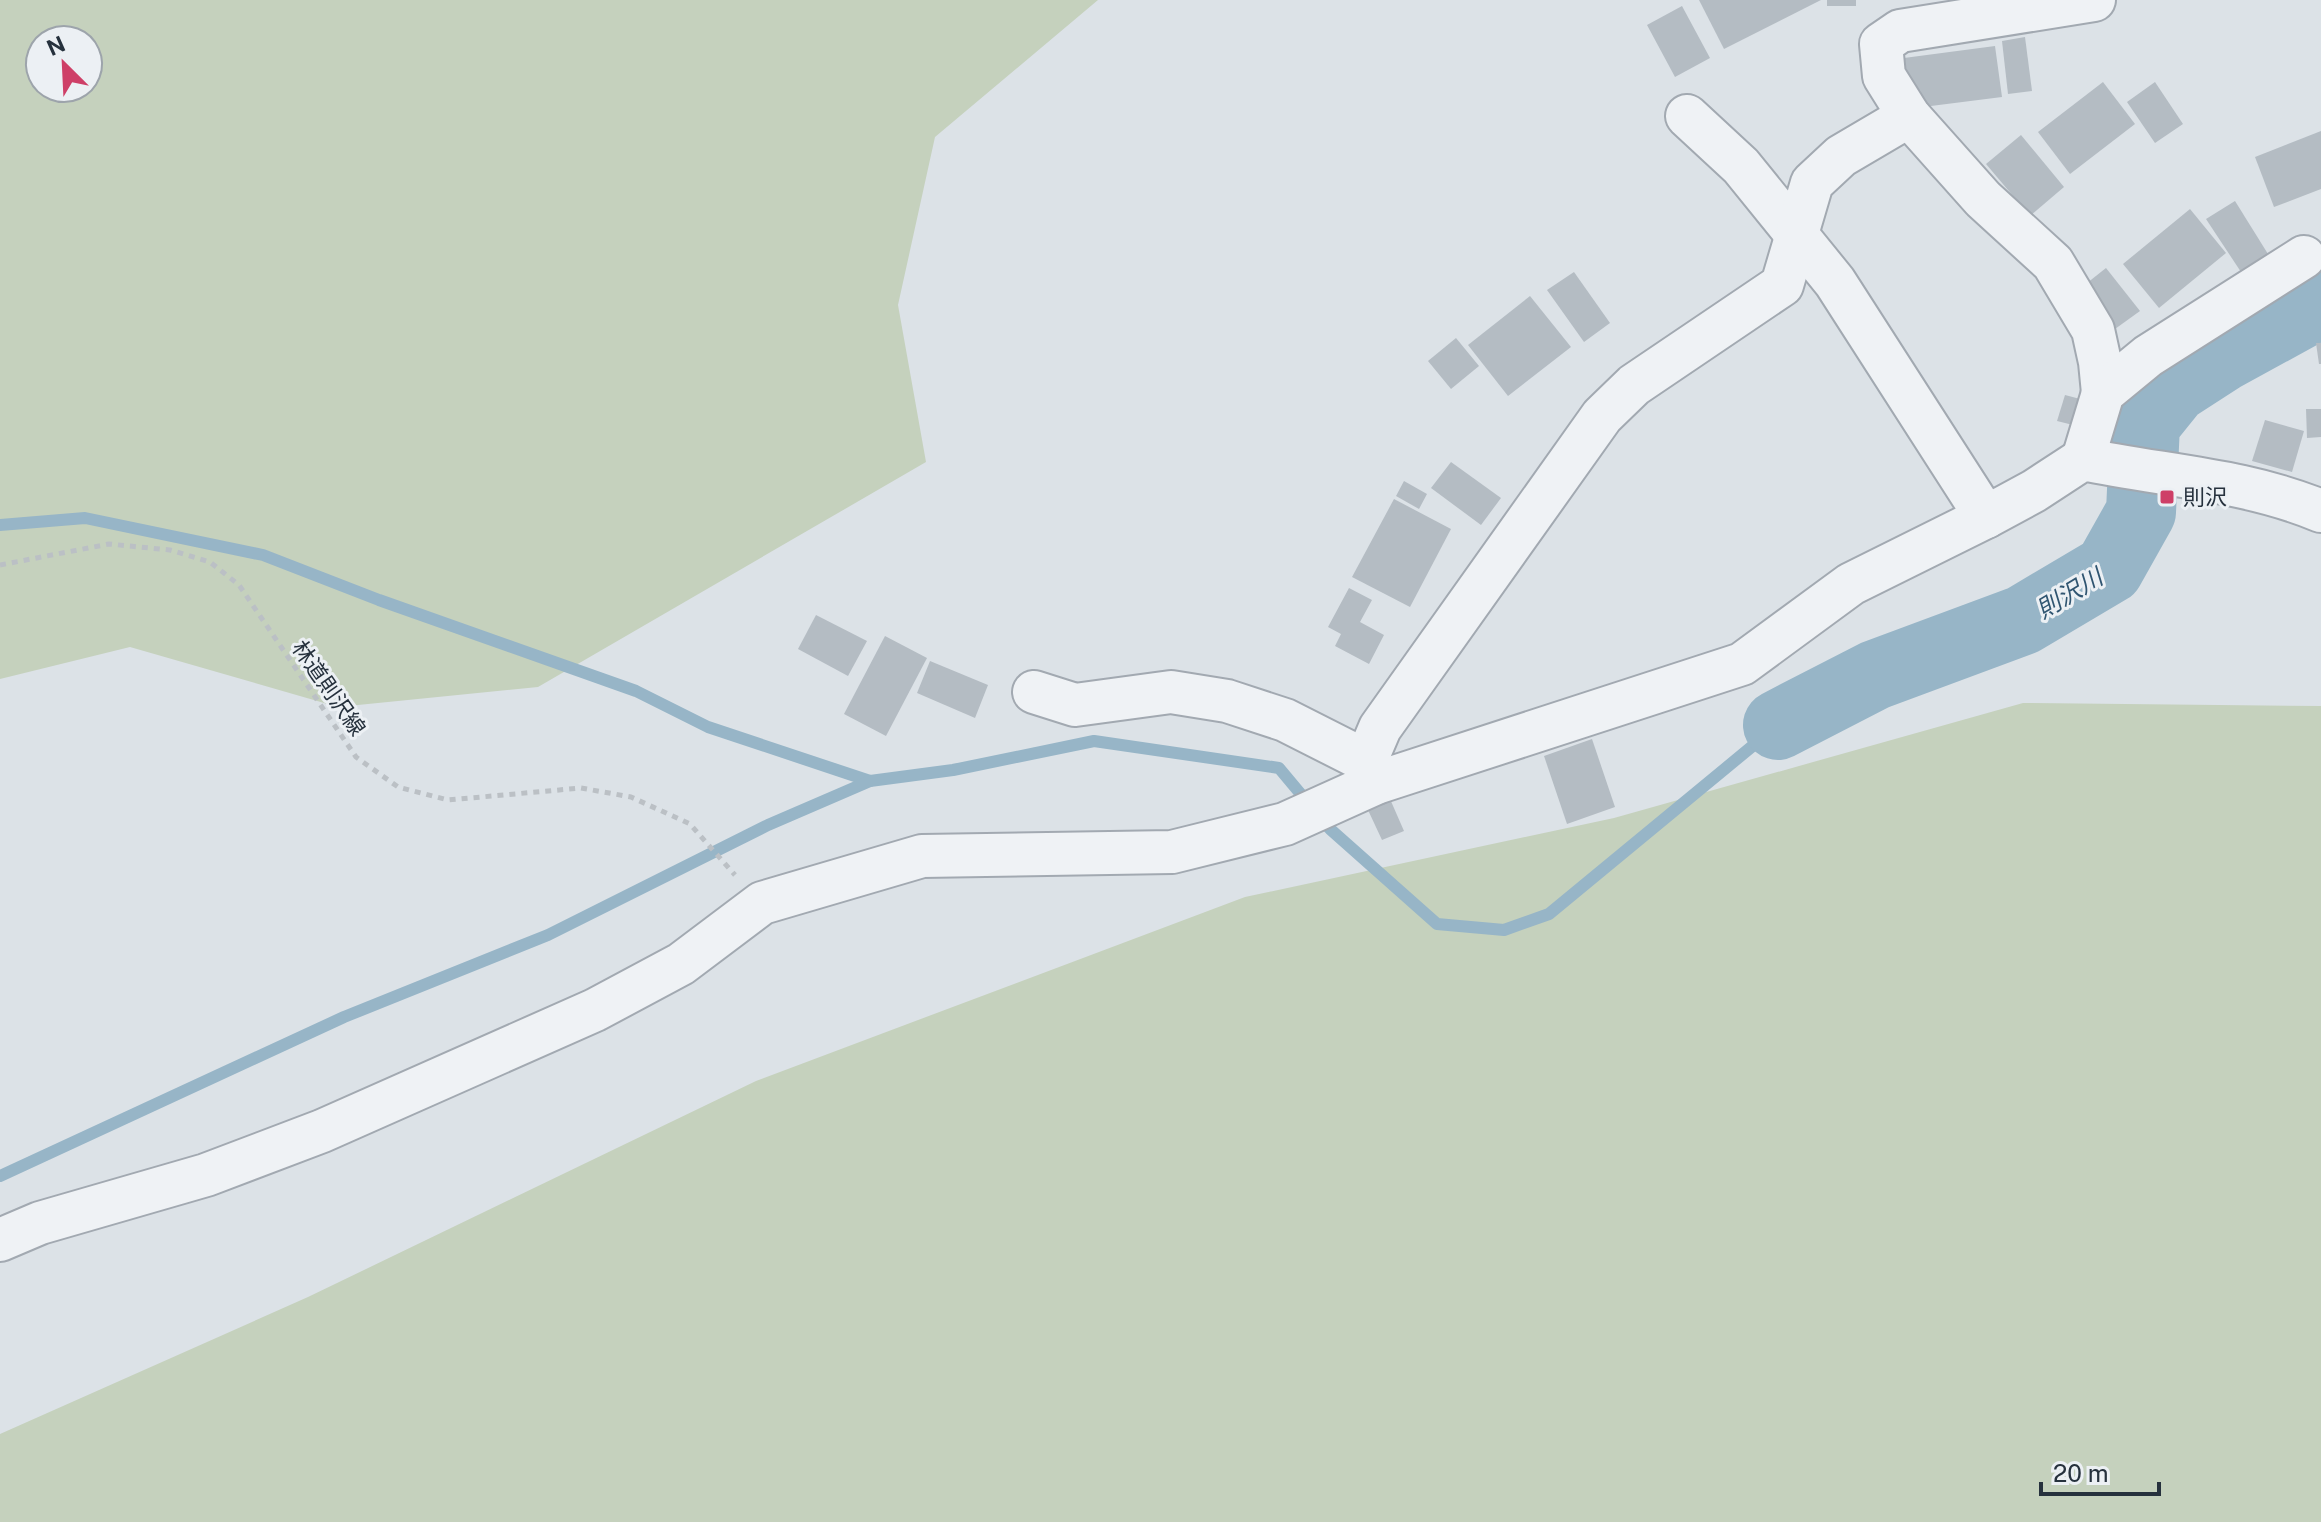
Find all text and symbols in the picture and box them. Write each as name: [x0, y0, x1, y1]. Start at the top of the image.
north arrow: [24, 24, 104, 104]
text: N: [43, 30, 69, 61]
place label: 則沢: [2183, 484, 2227, 510]
marker: 則沢: [2158, 488, 2176, 506]
water label: 則沢川: [2031, 561, 2110, 624]
street label: 林道則沢線: [287, 635, 371, 741]
scale bar: [2041, 1446, 2159, 1496]
text: 20 m: [2053, 1459, 2109, 1487]

